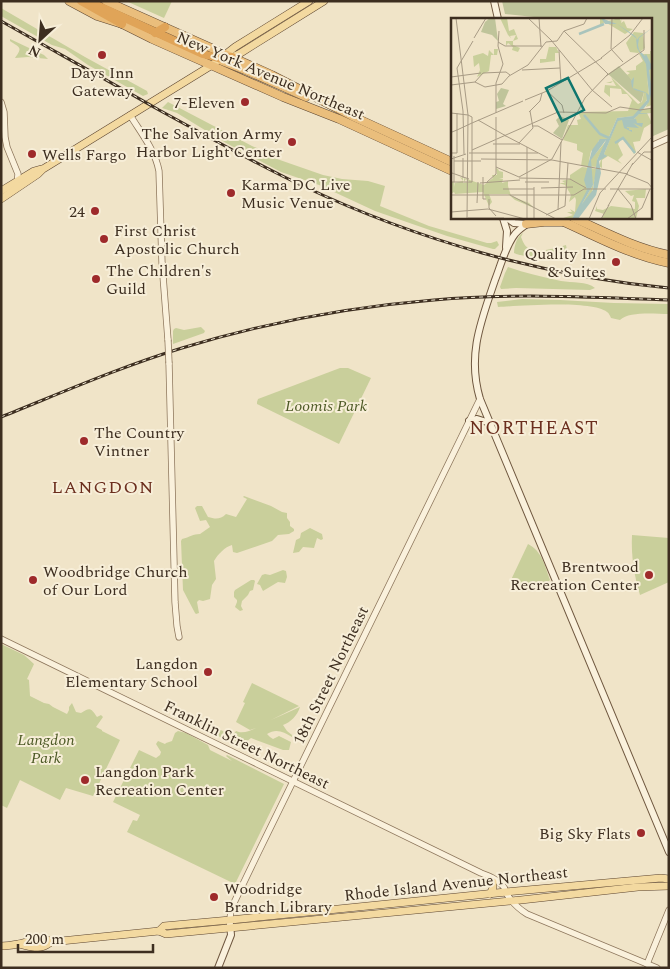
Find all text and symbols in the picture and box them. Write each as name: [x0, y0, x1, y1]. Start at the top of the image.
north arrow: [15, 15, 65, 65]
inset map: [451, 18, 652, 219]
street label: New York Avenue Northeast: [173, 25, 369, 127]
text: N: [25, 39, 44, 63]
marker: Days Inn Gateway: [96, 49, 108, 61]
place label: Days Inn Gateway: [70, 61, 134, 103]
place label: 7-Eleven: [173, 91, 235, 115]
marker: 7-Eleven: [239, 96, 251, 108]
place label: The Salvation Army Harbor Light Center: [136, 122, 283, 164]
marker: The Salvation Army Harbor Light Center: [286, 136, 298, 148]
place label: Wells Fargo: [42, 143, 126, 167]
marker: Wells Fargo: [26, 148, 38, 160]
place label: Karma DC Live Music Venue: [241, 173, 351, 215]
marker: Karma DC Live Music Venue: [225, 187, 237, 199]
place label: 24: [69, 200, 85, 224]
marker: 24: [89, 205, 101, 217]
place label: First Christ Apostolic Church: [114, 219, 239, 261]
marker: First Christ Apostolic Church: [98, 233, 110, 245]
place label: Quality Inn & Suites: [524, 242, 606, 284]
marker: Quality Inn & Suites: [610, 256, 622, 268]
place label: The Children's Guild: [106, 259, 212, 301]
marker: The Children's Guild: [90, 273, 102, 285]
park label: Loomis Park: [285, 394, 368, 418]
district label: NORTHEAST: [469, 414, 599, 443]
place label: The Country Vintner: [94, 421, 186, 463]
marker: The Country Vintner: [78, 435, 90, 447]
district label: LANGDON: [52, 474, 154, 501]
place label: Brentwood Recreation Center: [510, 555, 639, 597]
place label: Woodbridge Church of Our Lord: [43, 560, 188, 602]
marker: Brentwood Recreation Center: [643, 569, 655, 581]
marker: Woodbridge Church of Our Lord: [27, 574, 39, 586]
street label: 18th Street Northeast: [287, 602, 375, 749]
place label: Langdon Elementary School: [65, 652, 198, 694]
marker: Langdon Elementary School: [202, 666, 214, 678]
street label: Franklin Street Northeast: [160, 694, 334, 796]
park label: Langdon Park: [17, 728, 75, 770]
place label: Langdon Park Recreation Center: [95, 760, 224, 802]
marker: Langdon Park Recreation Center: [79, 774, 91, 786]
place label: Big Sky Flats: [539, 822, 631, 846]
marker: Big Sky Flats: [635, 827, 647, 839]
street label: Rhode Island Avenue Northeast: [343, 860, 570, 908]
place label: Woodridge Branch Library: [224, 877, 333, 919]
marker: Woodridge Branch Library: [208, 891, 220, 903]
scale bar: [18, 922, 152, 954]
text: 200 m: [25, 928, 64, 951]

